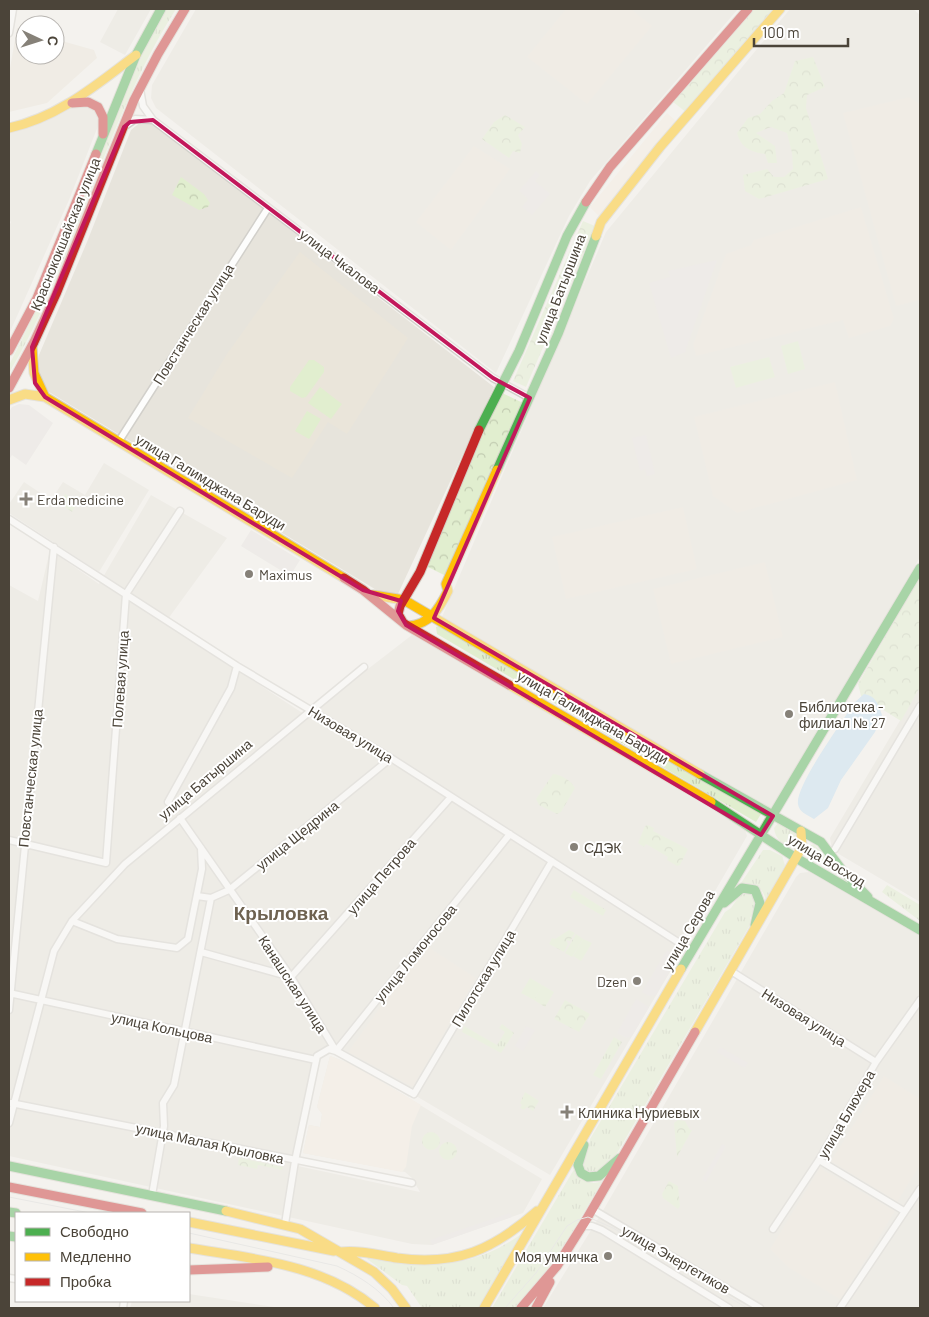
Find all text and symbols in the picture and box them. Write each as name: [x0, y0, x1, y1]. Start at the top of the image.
north arrow: [15, 15, 65, 65]
scale bar: [754, 15, 848, 47]
text: 100 m: [762, 23, 800, 41]
text: С: [45, 35, 62, 47]
street label: Краснококшайская улица: [27, 155, 104, 313]
street label: улица Чкалова: [297, 225, 384, 297]
street label: улица Батыршина: [531, 231, 589, 347]
street label: Повстанческая улица: [149, 260, 237, 387]
street label: улица Галимджана Баруди: [133, 430, 289, 534]
place label: Erda medicine: [37, 491, 124, 508]
marker: Erda medicine: [19, 492, 33, 506]
place label: Maximus: [259, 566, 312, 583]
marker: Maximus: [243, 568, 255, 580]
street label: Полевая улица: [108, 630, 132, 728]
street label: улица Галимджана Баруди: [514, 667, 672, 767]
place label: Библиотека - филиал № 27: [799, 698, 885, 731]
street label: Низовая улица: [306, 702, 397, 766]
street label: Повстанческая улица: [14, 708, 46, 848]
marker: Библиотека - филиал № 27: [783, 708, 795, 720]
street label: улица Батыршина: [155, 735, 255, 823]
street label: улица Щедрина: [252, 796, 342, 873]
street label: улица Восход: [785, 830, 869, 890]
street label: улица Петрова: [343, 834, 419, 918]
place label: СДЭК: [584, 839, 622, 856]
marker: СДЭК: [568, 841, 580, 853]
street label: улица Серова: [658, 887, 718, 973]
street label: улица Ломоносова: [370, 900, 460, 1005]
district label: Крыловка: [234, 901, 329, 924]
street label: Пилотская улица: [447, 926, 519, 1030]
street label: Канашская улица: [255, 932, 331, 1036]
place label: Dzen: [597, 973, 627, 990]
marker: Dzen: [631, 975, 643, 987]
street label: Низовая улица: [759, 984, 849, 1050]
street label: улица Кольцова: [110, 1008, 214, 1046]
street label: улица Блюхера: [814, 1067, 878, 1161]
place label: Клиника Нуриевых: [578, 1104, 700, 1121]
marker: Клиника Нуриевых: [560, 1105, 574, 1119]
street label: улица Малая Крыловка: [134, 1119, 286, 1167]
legend: [15, 1212, 190, 1302]
street label: улица Энергетиков: [619, 1221, 733, 1297]
text: Свободно: [60, 1222, 129, 1240]
text: Медленно: [60, 1247, 131, 1265]
place label: Моя умничка: [514, 1248, 598, 1265]
marker: Моя умничка: [602, 1250, 614, 1262]
text: Пробка: [60, 1272, 112, 1290]

